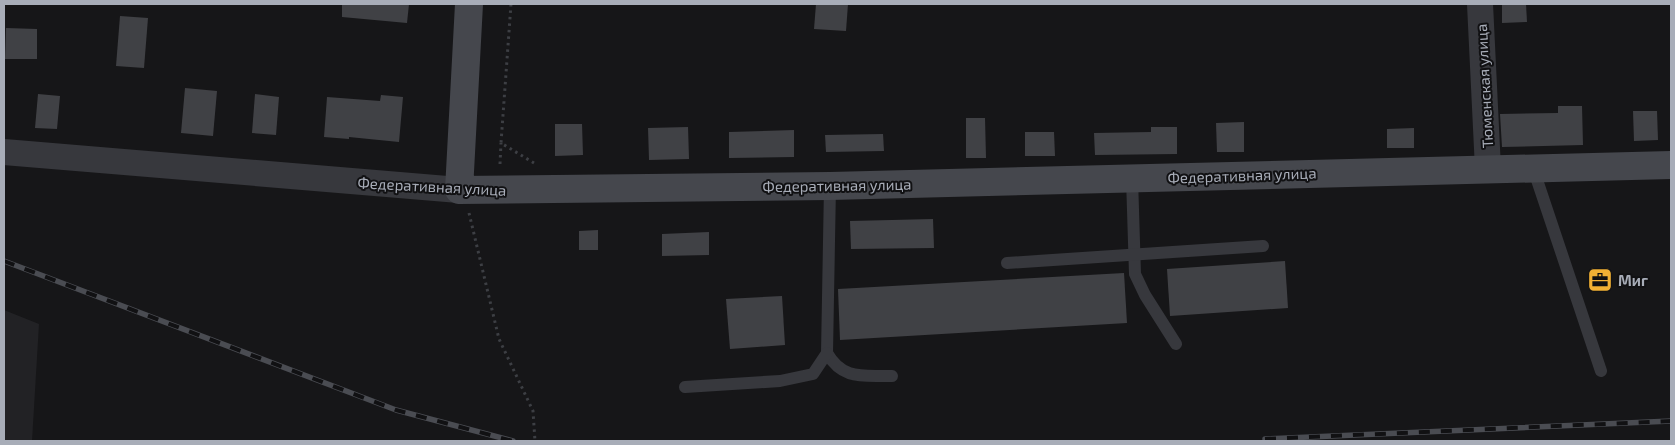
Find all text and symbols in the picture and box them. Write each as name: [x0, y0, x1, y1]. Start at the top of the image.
street label: Тюменская улица: [1472, 23, 1497, 149]
street label: Федеративная улица: [1167, 163, 1317, 188]
street label: Федеративная улица: [357, 173, 507, 200]
street label: Федеративная улица: [762, 175, 912, 196]
office icon: Миг: [1587, 267, 1613, 293]
place label: Миг: [1618, 271, 1648, 289]

